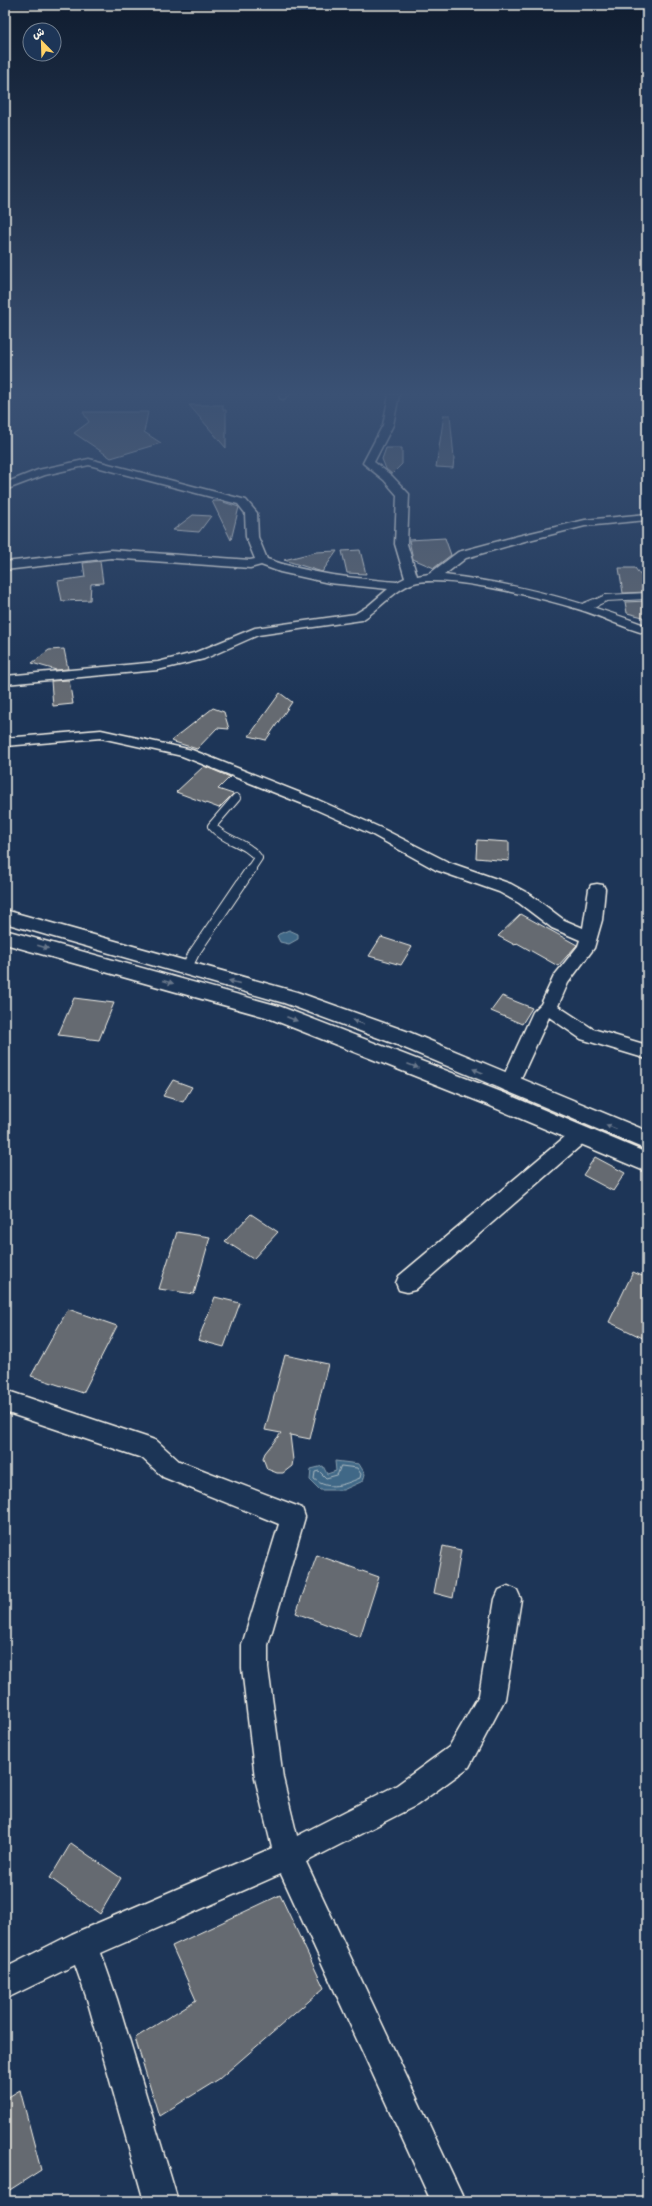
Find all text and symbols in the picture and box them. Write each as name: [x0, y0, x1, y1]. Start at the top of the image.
north arrow: [22, 22, 62, 62]
text: ش: [30, 24, 46, 42]
one-way arrow: [37, 944, 49, 950]
one-way arrow: [162, 979, 174, 985]
one-way arrow: [228, 979, 240, 985]
one-way arrow: [287, 1016, 299, 1022]
one-way arrow: [351, 1018, 363, 1024]
one-way arrow: [408, 1064, 420, 1070]
one-way arrow: [472, 1067, 484, 1073]
one-way arrow: [604, 1123, 616, 1129]

